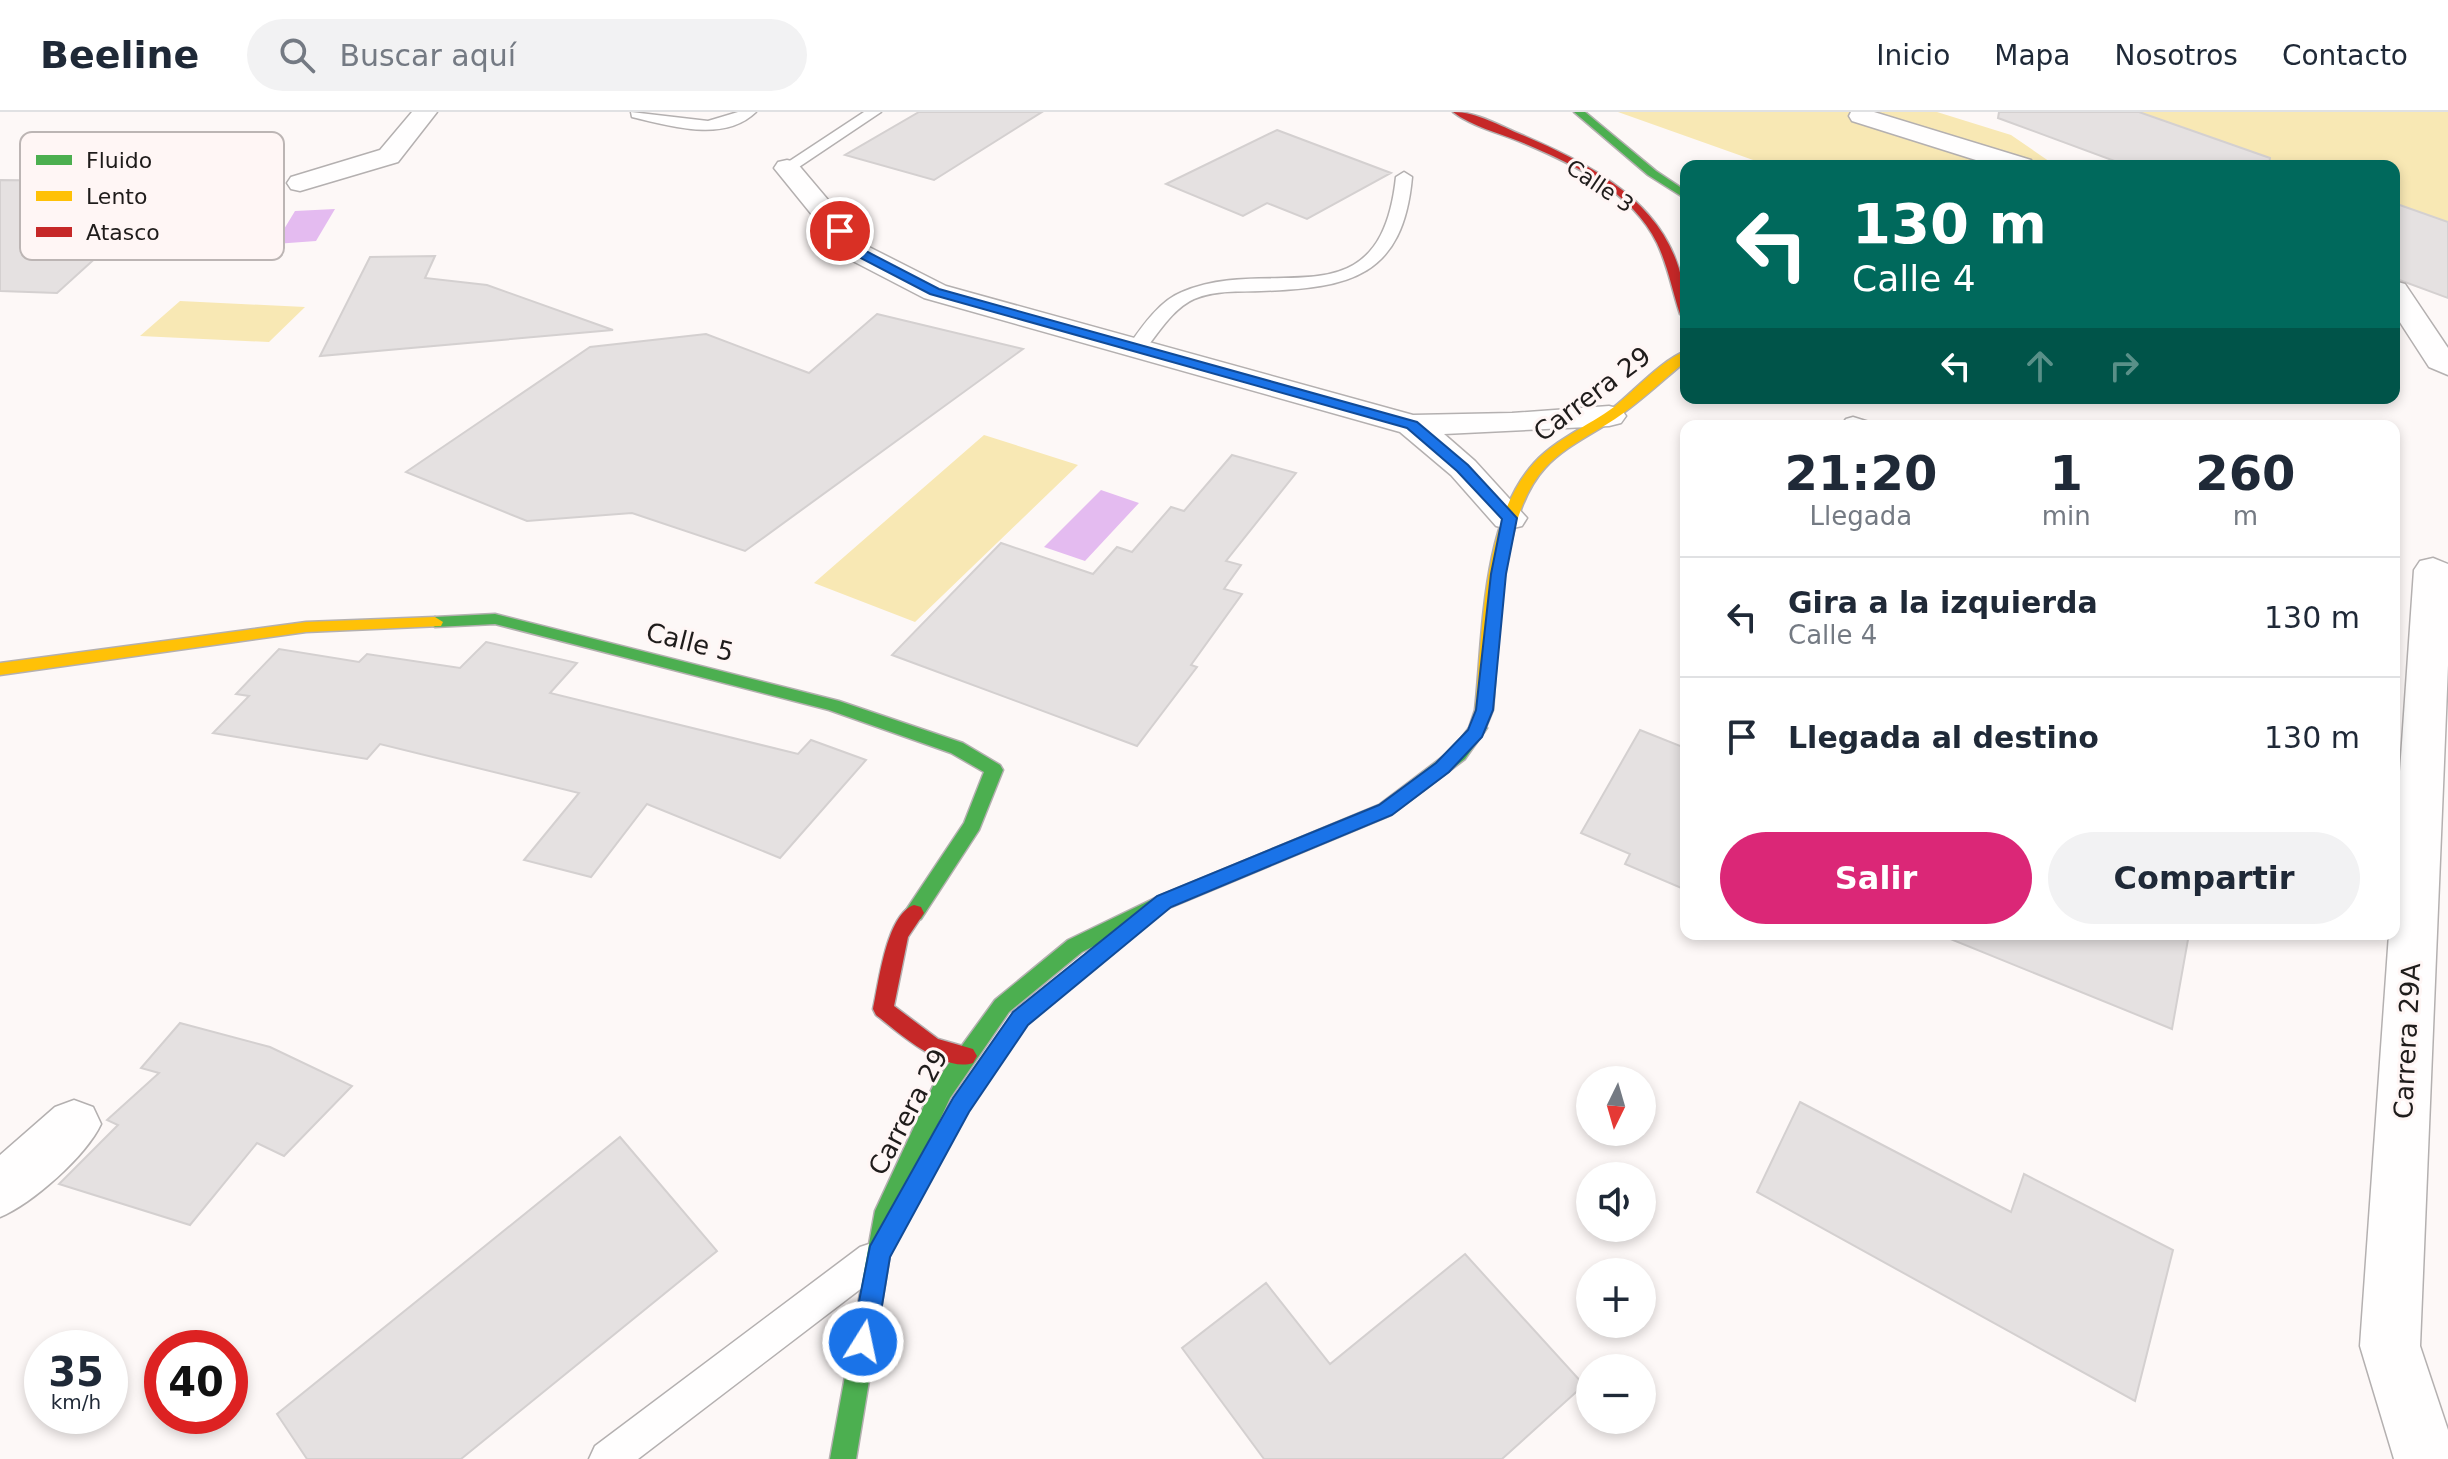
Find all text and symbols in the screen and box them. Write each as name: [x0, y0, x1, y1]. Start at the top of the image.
search box: [247, 19, 807, 91]
text: Beeline: [40, 33, 199, 77]
icon: search: [275, 33, 319, 77]
text: Buscar aquí: [339, 38, 516, 73]
text: Inicio: [1876, 39, 1950, 72]
text: Mapa: [1994, 39, 2071, 72]
text: Nosotros: [2115, 39, 2238, 72]
text: Contacto: [2282, 39, 2408, 72]
legend: [20, 132, 284, 260]
text: Fluido: [86, 148, 152, 173]
street label: Calle 3: [1562, 155, 1638, 217]
text: Lento: [86, 184, 147, 209]
text: 130 m: [1852, 191, 2047, 256]
icon: left: [1720, 192, 1824, 296]
pin: [806, 197, 874, 265]
icon: arrive: [818, 209, 862, 253]
text: Atasco: [86, 220, 160, 245]
text: Calle 4: [1852, 258, 1976, 299]
street label: Carrera 29: [1528, 340, 1656, 448]
icon: left: [1934, 344, 1978, 388]
icon: ahead: [2018, 344, 2062, 388]
icon: right: [2102, 344, 2146, 388]
text: 21:20: [1784, 445, 1937, 501]
text: 1: [2050, 445, 2083, 501]
text: 260: [2195, 445, 2295, 501]
text: Llegada: [1810, 501, 1912, 531]
text: min: [2042, 501, 2091, 531]
text: m: [2233, 501, 2258, 531]
text: Gira a la izquierda: [1788, 585, 2098, 620]
icon: left: [1720, 595, 1764, 639]
text: 130 m: [2264, 600, 2360, 635]
street label: Calle 5: [643, 617, 737, 667]
text: Calle 4: [1788, 620, 1877, 650]
icon: arrive: [1720, 715, 1764, 759]
text: Llegada al destino: [1788, 720, 2099, 755]
text: 130 m: [2264, 720, 2360, 755]
button: Salir: [1720, 832, 2032, 924]
button: Compartir: [2048, 832, 2360, 924]
street label: Carrera 29A: [2388, 962, 2426, 1120]
street label: Carrera 29: [862, 1044, 954, 1180]
north arrow: [1576, 1066, 1656, 1146]
map controls: [1576, 1066, 1656, 1434]
button: sound: [1576, 1162, 1656, 1242]
button: +: [1576, 1258, 1656, 1338]
position arrow: [821, 1300, 905, 1384]
speed limit sign: 40: [144, 1330, 248, 1434]
text: 35: [48, 1349, 104, 1395]
button: −: [1576, 1354, 1656, 1434]
text: km/h: [51, 1390, 101, 1414]

